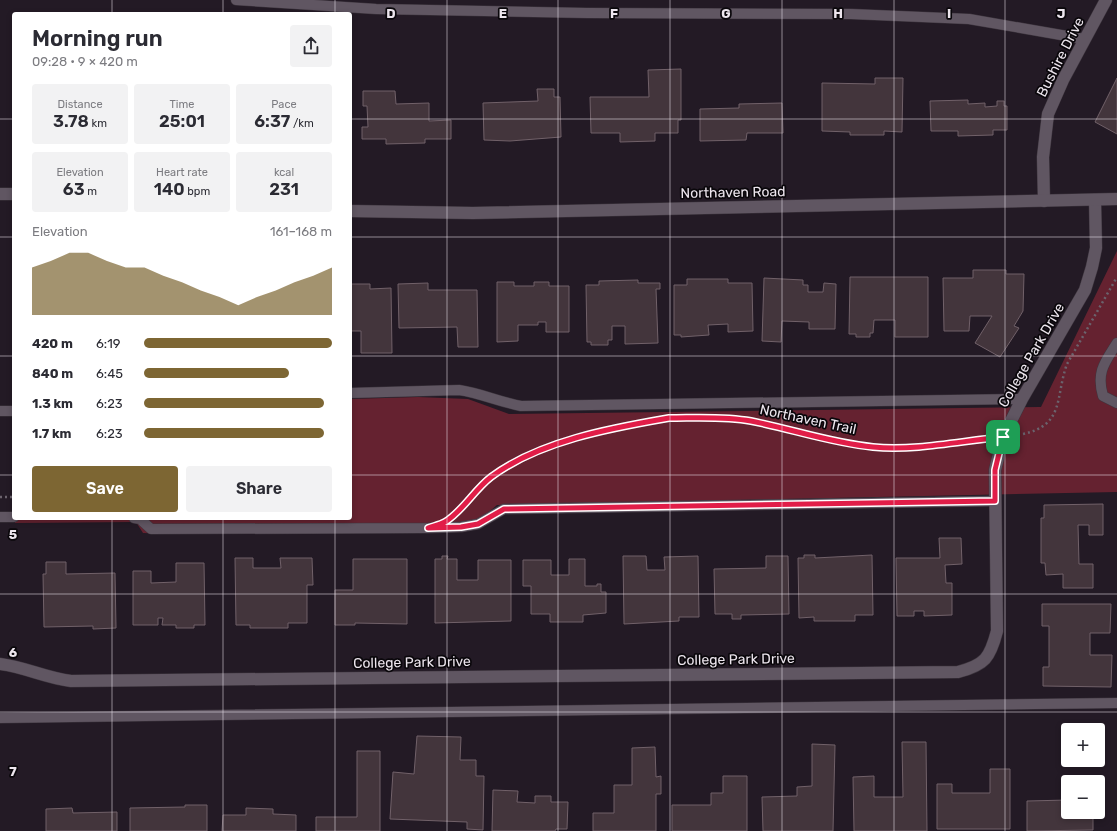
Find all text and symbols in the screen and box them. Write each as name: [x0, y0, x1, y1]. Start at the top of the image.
text: D: [386, 6, 396, 21]
text: E: [499, 6, 507, 21]
text: F: [610, 6, 618, 21]
text: G: [721, 6, 731, 21]
text: H: [833, 6, 843, 21]
text: I: [947, 6, 951, 21]
text: J: [1057, 6, 1065, 21]
street label: Bushire Drive: [1033, 14, 1088, 100]
text: Morning run: [32, 25, 163, 52]
button: share: [290, 25, 332, 67]
text: 09:28 · 9 × 420 m: [32, 54, 138, 69]
text: Distance: [57, 98, 103, 111]
text: Time: [170, 98, 194, 111]
text: Pace: [271, 98, 297, 111]
text: 3.78: [53, 111, 89, 131]
text: 25:01: [159, 111, 205, 131]
text: 6:37: [254, 111, 290, 131]
text: km: [89, 117, 107, 130]
text: /km: [290, 117, 314, 130]
text: Elevation: [56, 166, 104, 179]
text: Heart rate: [156, 166, 208, 179]
text: kcal: [274, 166, 294, 179]
text: 63: [63, 179, 85, 199]
text: 140: [154, 179, 185, 199]
text: 231: [269, 179, 299, 199]
street label: Northaven Road: [680, 183, 786, 202]
text: m: [85, 185, 97, 198]
text: bpm: [185, 185, 210, 198]
text: Elevation: [32, 224, 88, 239]
text: 161–168 m: [270, 224, 332, 239]
street label: College Park Drive: [995, 300, 1068, 410]
text: 420 m: [32, 336, 73, 351]
text: 6:19: [96, 336, 120, 351]
text: 840 m: [32, 366, 73, 381]
text: 6:45: [96, 366, 123, 381]
text: 1.3 km: [32, 396, 73, 411]
text: 6:23: [96, 396, 123, 411]
street label: Northaven Trail: [758, 401, 858, 438]
pin: [986, 420, 1020, 454]
text: 1.7 km: [32, 426, 72, 441]
text: 6:23: [96, 426, 123, 441]
icon: arrive: [992, 426, 1014, 448]
button: Save: [32, 466, 178, 512]
button: Share: [186, 466, 332, 512]
text: 5: [9, 527, 17, 542]
text: 6: [9, 645, 18, 660]
street label: College Park Drive: [677, 650, 795, 669]
street label: College Park Drive: [353, 653, 471, 672]
map controls: [1061, 723, 1105, 819]
button: +: [1061, 723, 1105, 767]
text: 7: [9, 764, 17, 779]
button: −: [1061, 775, 1105, 819]

